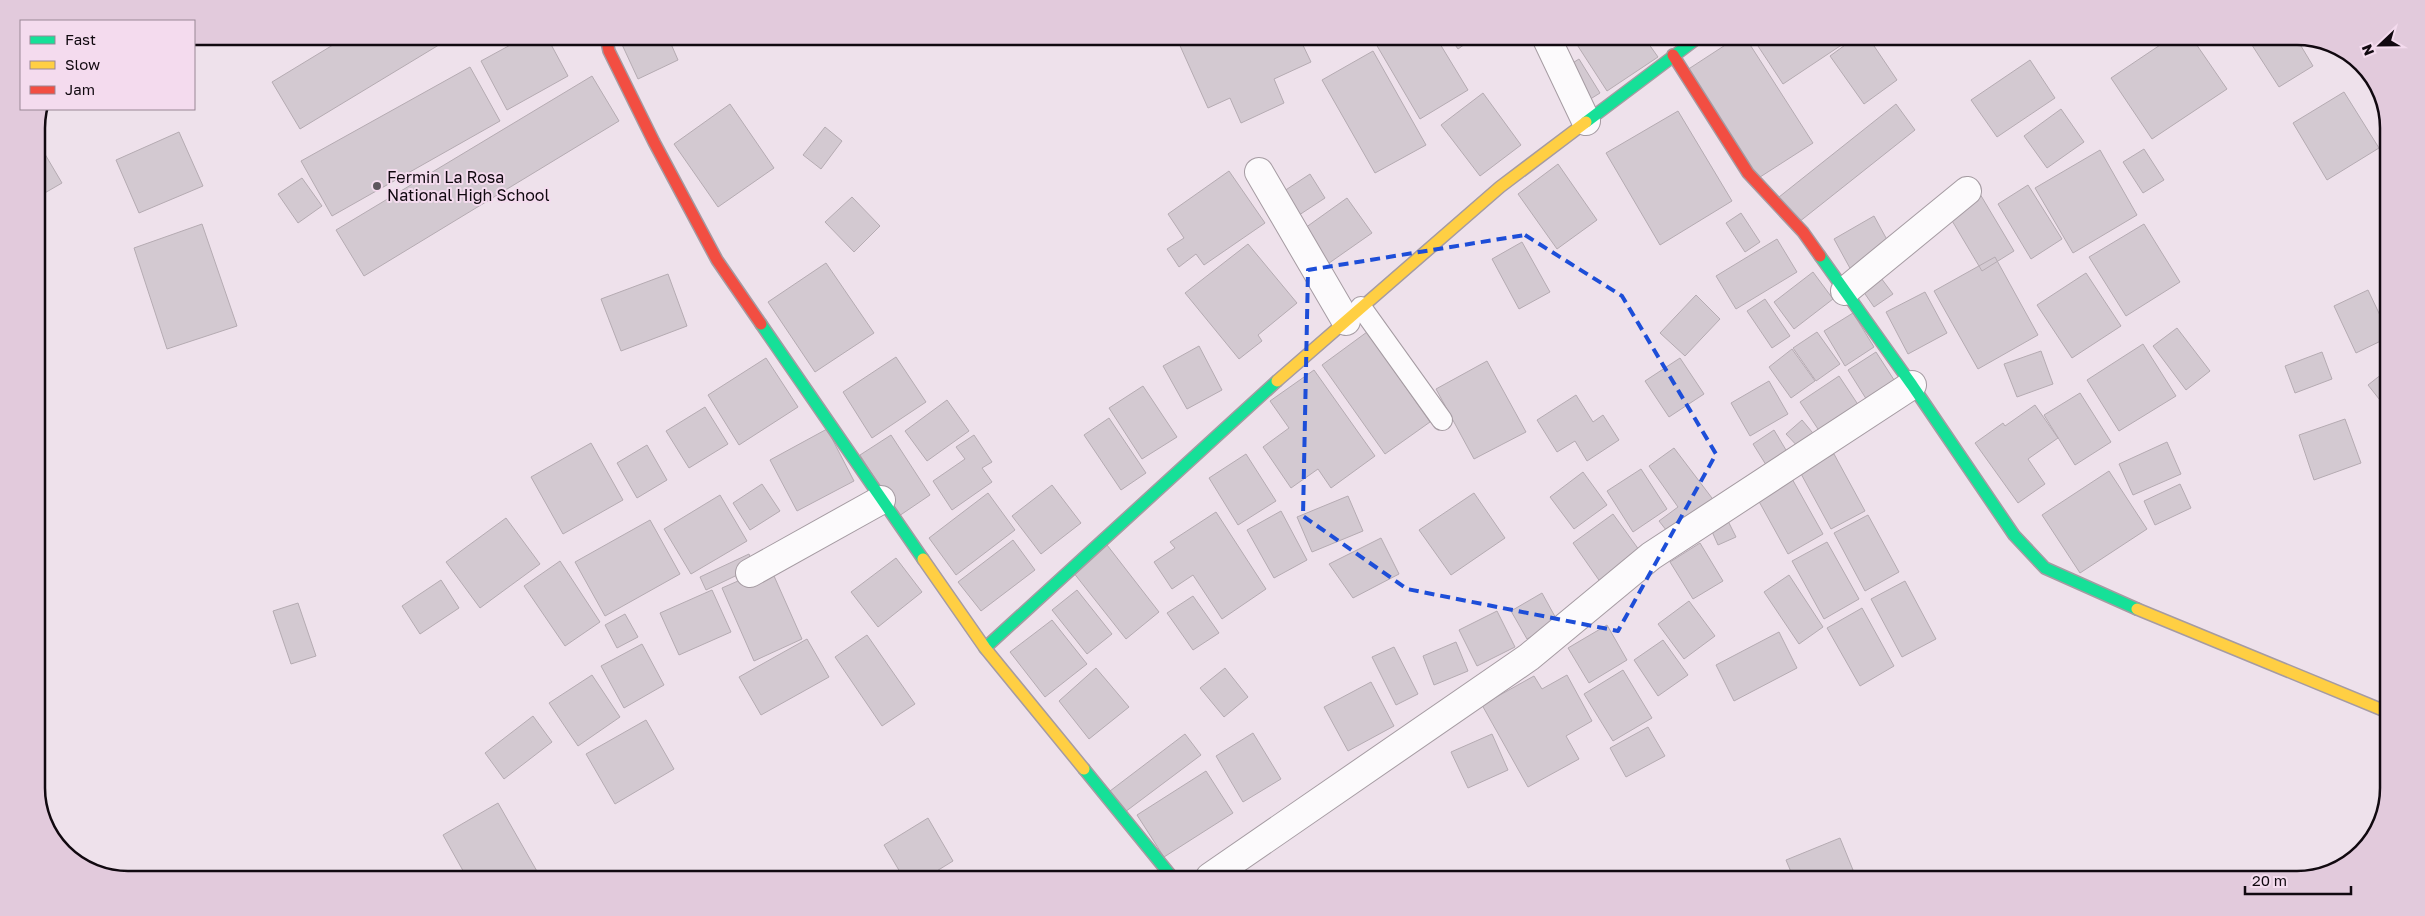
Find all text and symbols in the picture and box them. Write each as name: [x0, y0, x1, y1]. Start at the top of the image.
legend: [20, 20, 195, 110]
north arrow: [2355, 20, 2405, 70]
text: Fast: [65, 30, 96, 48]
text: N: [2358, 42, 2377, 58]
text: Slow: [65, 55, 100, 73]
text: Jam: [65, 80, 95, 98]
place label: Fermin La Rosa National High School: [387, 167, 550, 205]
marker: Fermin La Rosa National High School: [371, 180, 383, 192]
scale bar: [2245, 864, 2351, 896]
text: 20 m: [2252, 871, 2287, 889]

